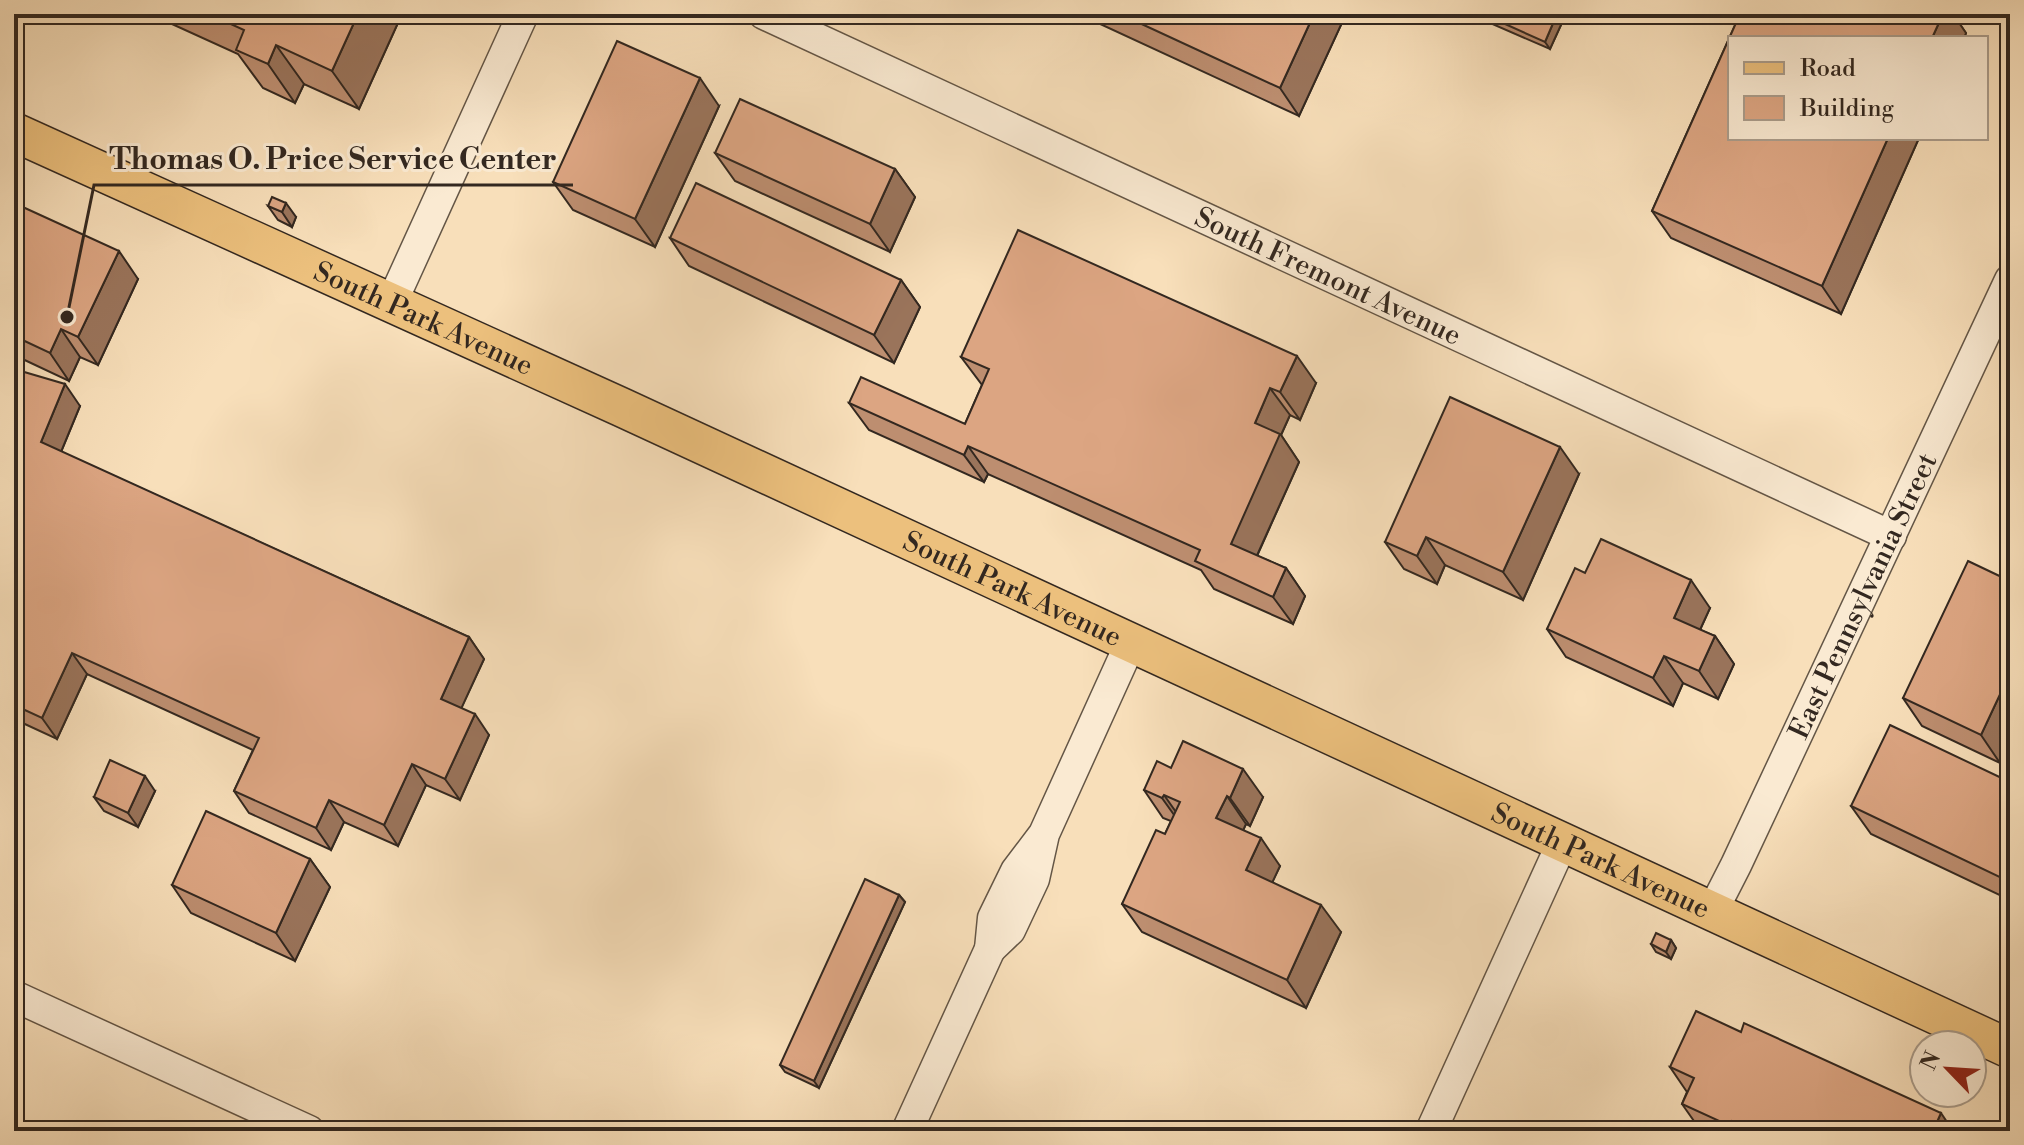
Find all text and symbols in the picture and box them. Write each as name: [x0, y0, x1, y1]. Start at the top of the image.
legend: [1728, 36, 1988, 140]
text: Road: [1800, 54, 1856, 84]
text: Building: [1799, 94, 1894, 124]
callout: Thomas O. Price Service Center: [94, 131, 573, 185]
text: Thomas O. Price Service Center: [109, 141, 557, 179]
street label: South Fremont Avenue: [1189, 200, 1467, 354]
street label: South Park Avenue: [308, 254, 538, 384]
street label: East Pennsylvania Street: [1782, 448, 1945, 745]
street label: South Park Avenue: [897, 524, 1127, 655]
street label: South Park Avenue: [1486, 796, 1715, 927]
north arrow: [1908, 1029, 1988, 1109]
text: N: [1915, 1047, 1947, 1075]

